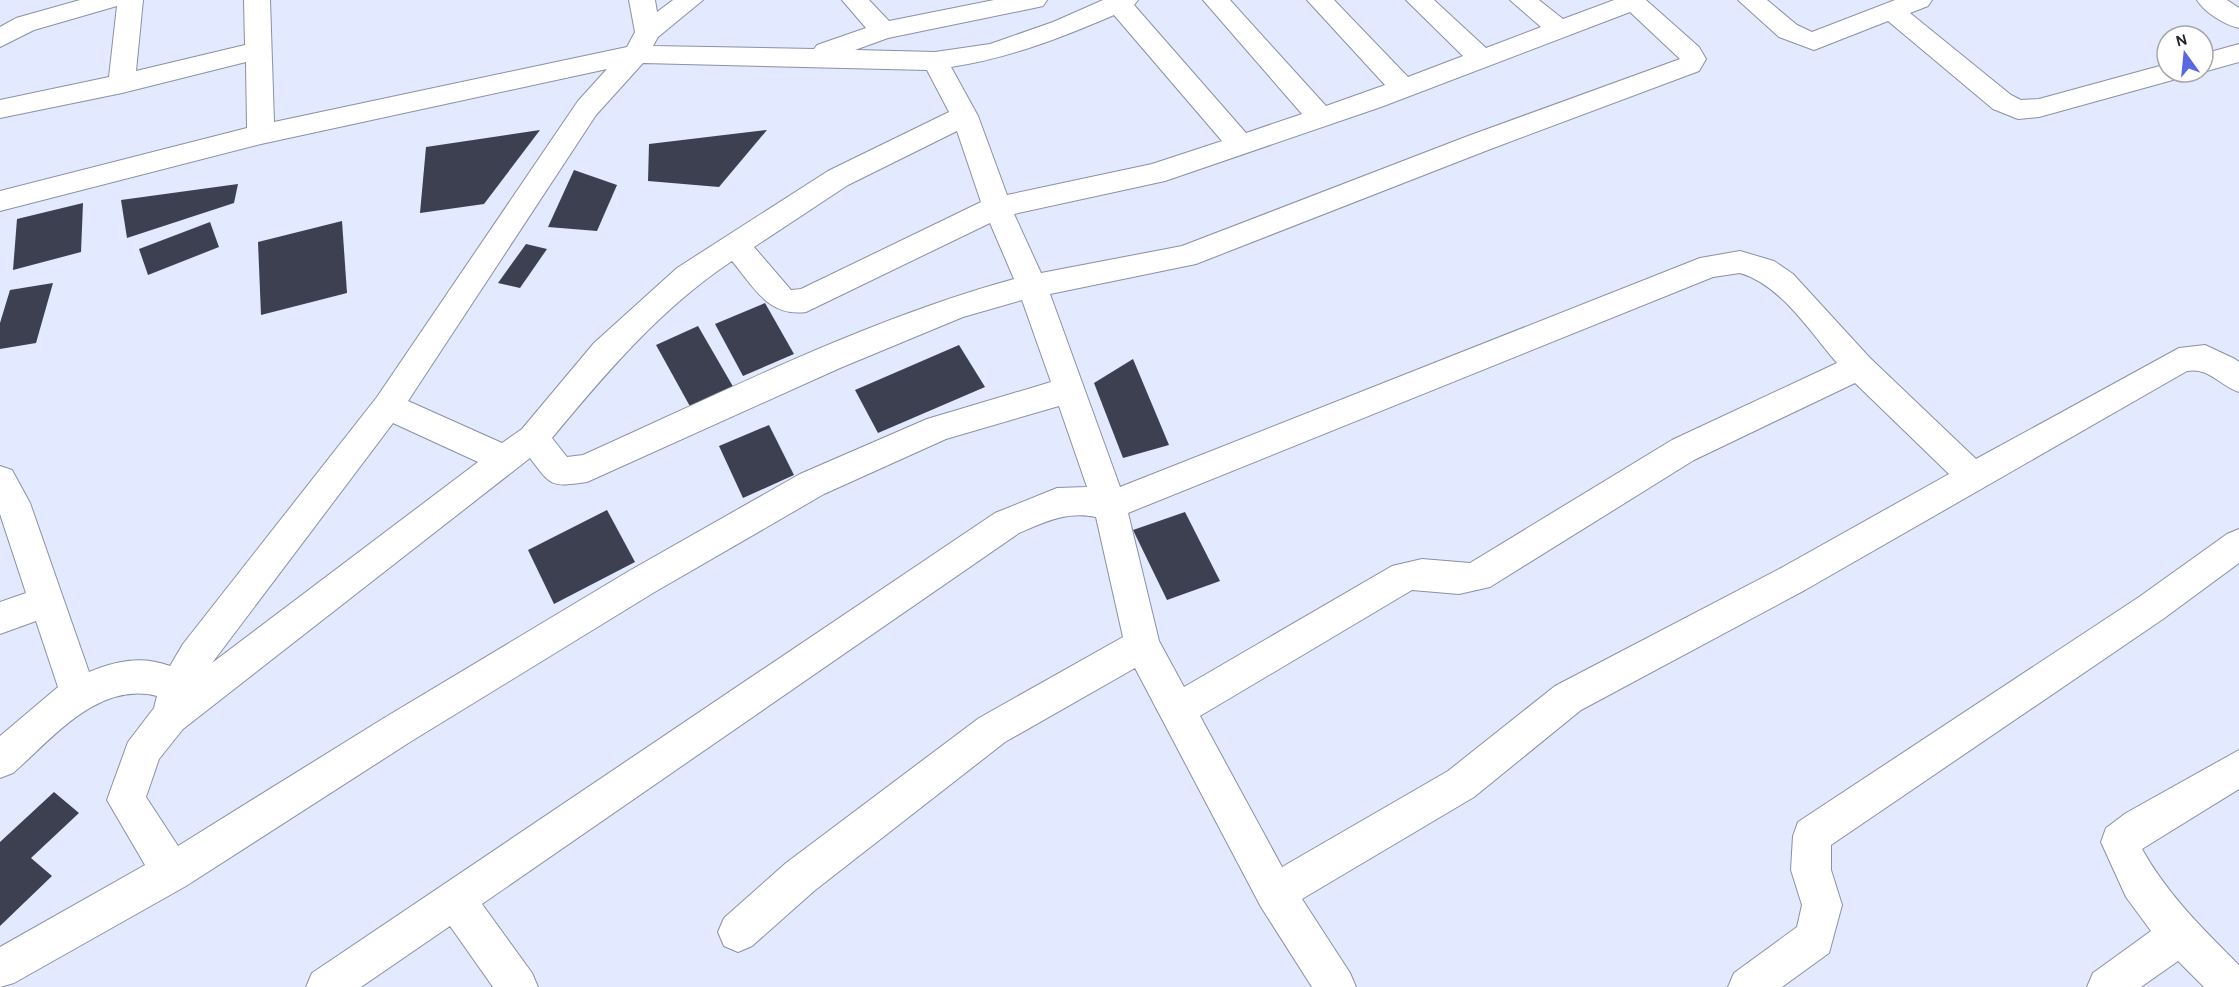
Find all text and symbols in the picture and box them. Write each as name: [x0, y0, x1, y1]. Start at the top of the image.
north arrow: [2155, 24, 2215, 84]
text: N: [2173, 29, 2189, 51]

